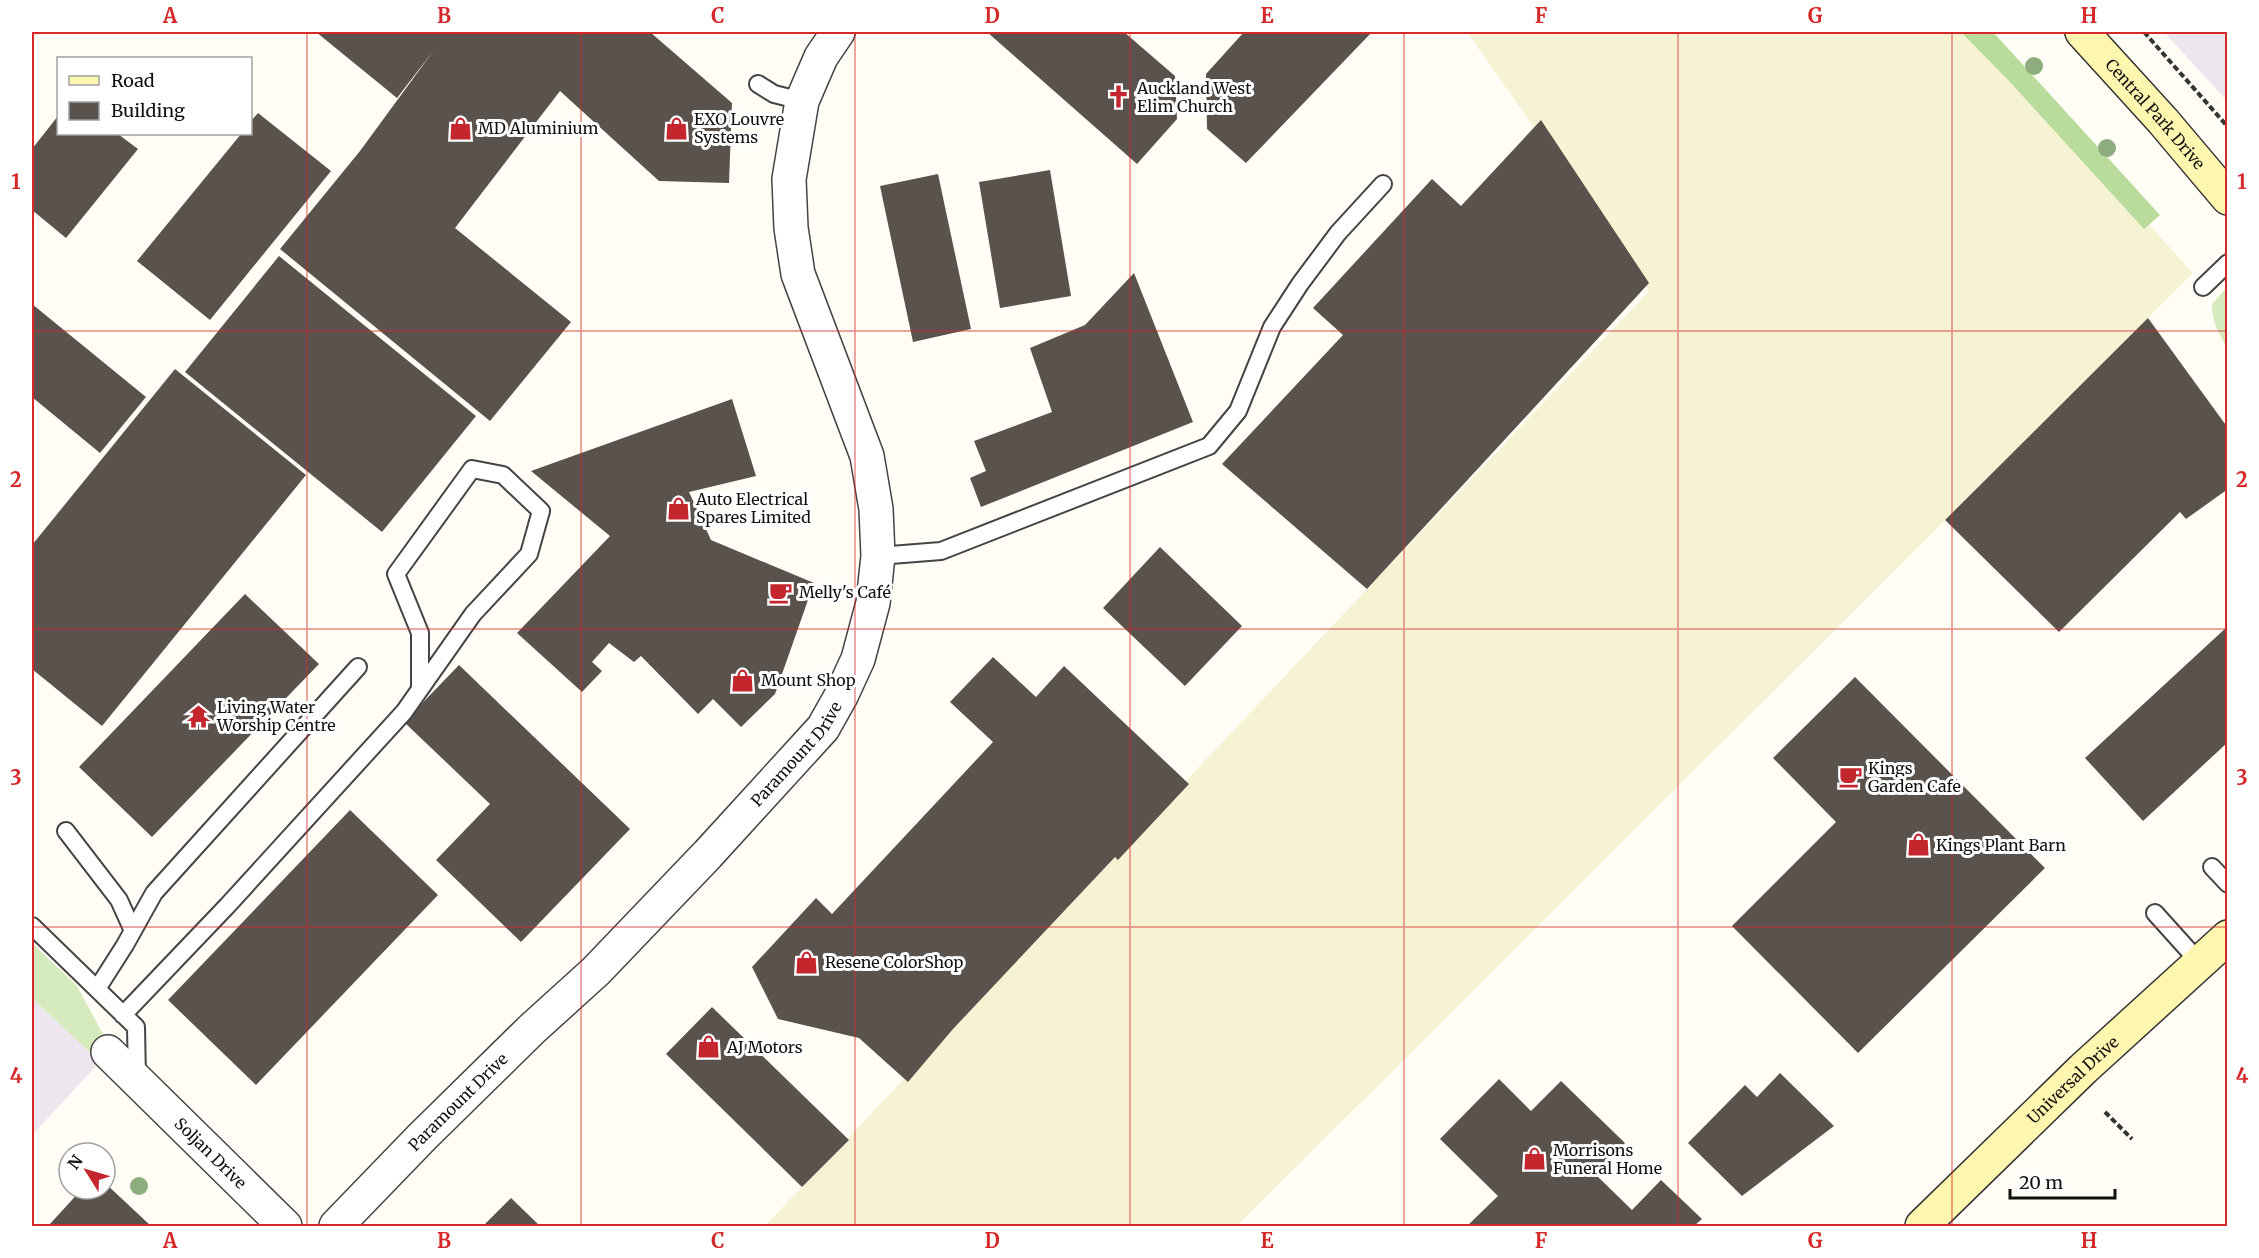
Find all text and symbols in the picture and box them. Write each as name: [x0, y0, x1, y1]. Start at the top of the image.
text: A: [162, 3, 178, 28]
text: B: [437, 3, 451, 28]
text: C: [711, 3, 725, 28]
text: D: [984, 3, 1000, 28]
text: E: [1260, 3, 1274, 28]
text: F: [1535, 3, 1548, 28]
text: G: [1808, 3, 1823, 28]
text: H: [2081, 3, 2097, 28]
street label: Central Park Drive: [2101, 55, 2209, 173]
legend: [57, 57, 252, 135]
text: Road: [111, 69, 155, 92]
place label: Auckland West Elim Church: [1136, 78, 1252, 116]
church icon: Auckland West Elim Church: [1106, 84, 1132, 110]
text: Building: [111, 99, 185, 122]
place label: EXO Louvre Systems: [694, 109, 784, 147]
shop icon: MD Aluminium: [447, 115, 473, 141]
shop icon: EXO Louvre Systems: [663, 115, 689, 141]
place label: MD Aluminium: [478, 118, 599, 138]
text: 1: [11, 169, 21, 194]
text: 1: [2237, 169, 2247, 194]
text: 2: [10, 467, 22, 492]
text: 2: [2236, 467, 2248, 492]
place label: Auto Electrical Spares Limited: [695, 489, 811, 527]
shop icon: Auto Electrical Spares Limited: [665, 495, 691, 521]
cafe icon: Melly's Café: [768, 579, 794, 605]
place label: Melly's Café: [799, 582, 891, 602]
shop icon: Mount Shop: [730, 667, 756, 693]
place label: Mount Shop: [761, 670, 856, 690]
place label: Living Water Worship Centre: [216, 697, 336, 735]
street label: Paramount Drive: [746, 698, 846, 810]
temple icon: Living Water Worship Centre: [186, 703, 212, 729]
place label: Kings Garden Cafe: [1868, 758, 1961, 796]
cafe icon: Kings Garden Cafe: [1837, 764, 1863, 790]
text: 3: [10, 765, 22, 790]
text: 3: [2236, 765, 2248, 790]
shop icon: Kings Plant Barn: [1905, 832, 1931, 858]
place label: Kings Plant Barn: [1936, 835, 2066, 855]
shop icon: Resene ColorShop: [794, 949, 820, 975]
place label: Resene ColorShop: [825, 952, 963, 972]
street label: Universal Drive: [2023, 1032, 2123, 1128]
shop icon: AJ Motors: [696, 1034, 722, 1060]
place label: AJ Motors: [726, 1037, 803, 1057]
street label: Paramount Drive: [404, 1049, 512, 1155]
text: 4: [10, 1063, 23, 1088]
text: 4: [2236, 1063, 2249, 1088]
street label: Soljan Drive: [171, 1113, 251, 1193]
place label: Morrisons Funeral Home: [1553, 1140, 1662, 1178]
north arrow: [57, 1141, 117, 1201]
shop icon: Morrisons Funeral Home: [1522, 1146, 1548, 1172]
text: N: [63, 1151, 87, 1173]
scale bar: [2010, 1162, 2115, 1200]
text: 20 m: [2019, 1171, 2063, 1194]
text: A: [162, 1228, 178, 1253]
text: B: [437, 1228, 451, 1253]
text: C: [711, 1228, 725, 1253]
text: D: [984, 1228, 1000, 1253]
text: E: [1260, 1228, 1274, 1253]
text: F: [1535, 1228, 1548, 1253]
text: G: [1808, 1228, 1823, 1253]
text: H: [2081, 1228, 2097, 1253]

